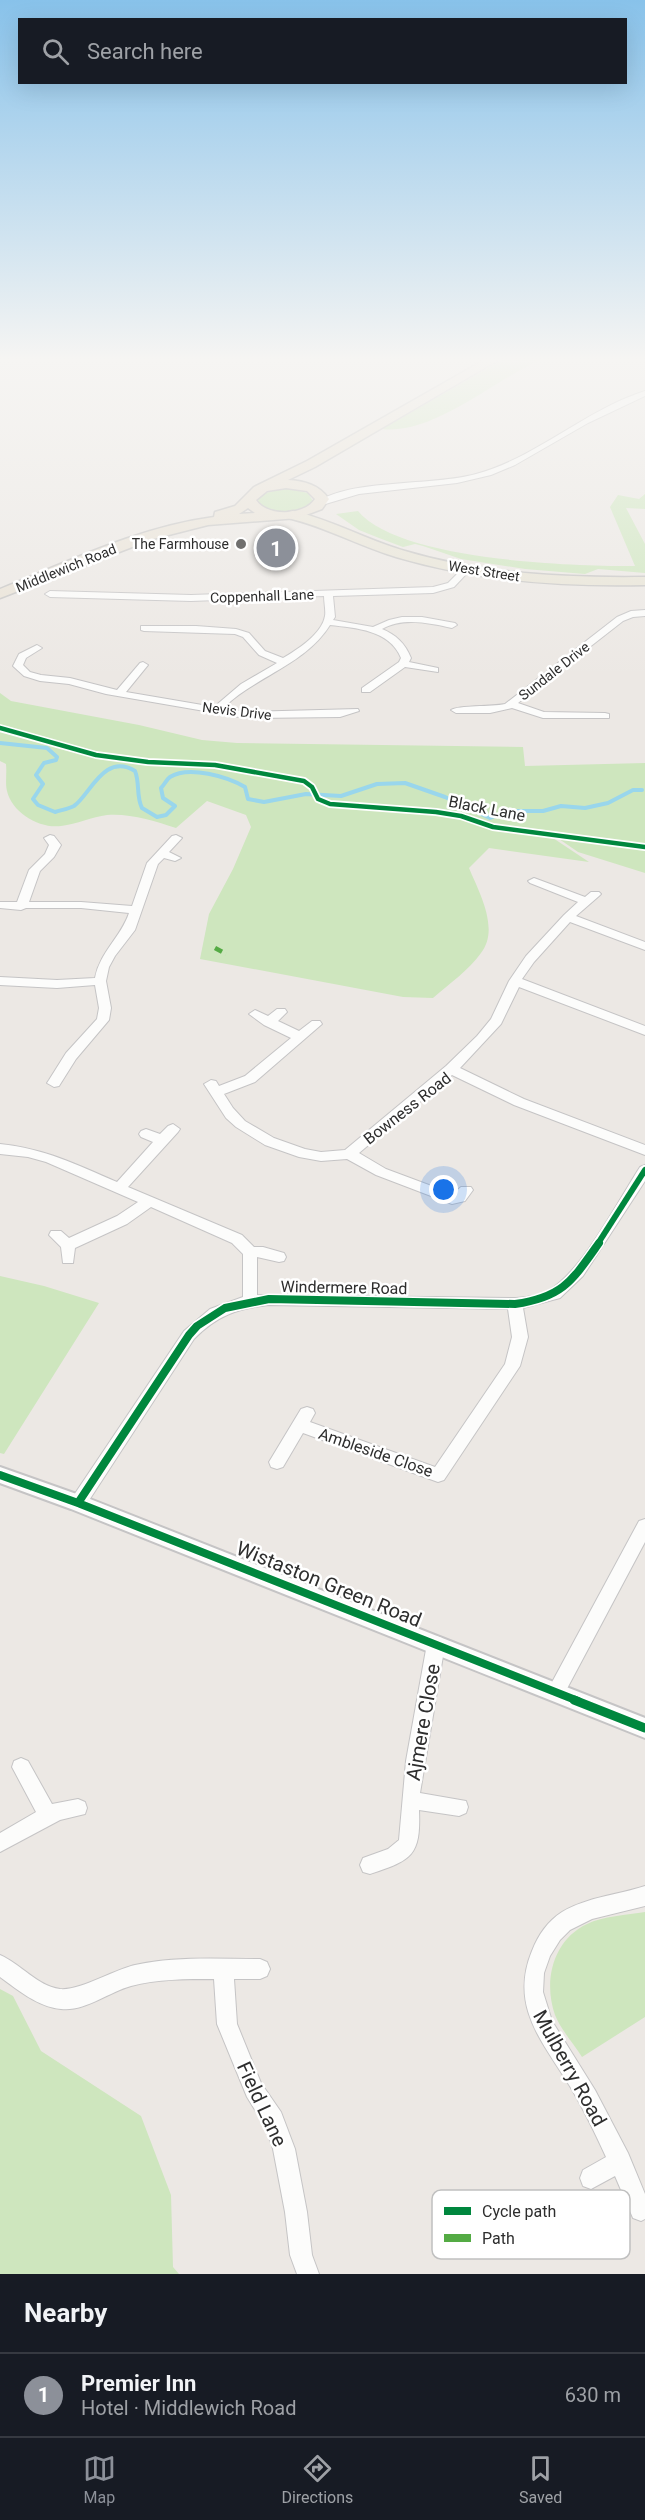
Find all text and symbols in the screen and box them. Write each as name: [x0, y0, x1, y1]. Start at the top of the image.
search box: [18, 18, 627, 84]
icon: search: [39, 35, 72, 68]
text: Search here: [87, 39, 203, 64]
pin: 1: [256, 526, 296, 570]
place label: The Farmhouse: [132, 536, 229, 552]
marker: The Farmhouse: [234, 537, 248, 551]
street label: Middlewich Road: [13, 541, 119, 595]
street label: West Street: [447, 557, 521, 585]
street label: Coppenhall Lane: [210, 586, 314, 606]
street label: Sundale Drive: [516, 639, 592, 703]
street label: Nevis Drive: [201, 699, 273, 723]
street label: Black Lane: [447, 792, 527, 825]
street label: Bowness Road: [360, 1068, 455, 1148]
your location: [429, 1175, 458, 1204]
street label: Windermere Road: [280, 1277, 408, 1298]
street label: Ambleside Close: [316, 1424, 435, 1481]
street label: Wistaston Green Road: [233, 1536, 425, 1632]
street label: Ajmere Close: [401, 1662, 445, 1782]
street label: Mulberry Road: [528, 2006, 612, 2130]
street label: Field Lane: [232, 2058, 292, 2150]
legend: [432, 2190, 630, 2259]
text: Cycle path: [482, 2202, 556, 2221]
text: Path: [482, 2229, 515, 2248]
text: Nearby: [24, 2298, 107, 2328]
text: Premier Inn: [81, 2371, 196, 2396]
text: 1: [38, 2383, 49, 2407]
text: 630 m: [565, 2383, 621, 2407]
text: Hotel · Middlewich Road: [81, 2396, 296, 2420]
tab: Map: [83, 2452, 116, 2507]
tab: Directions: [281, 2452, 353, 2507]
tab: Saved: [519, 2452, 562, 2507]

